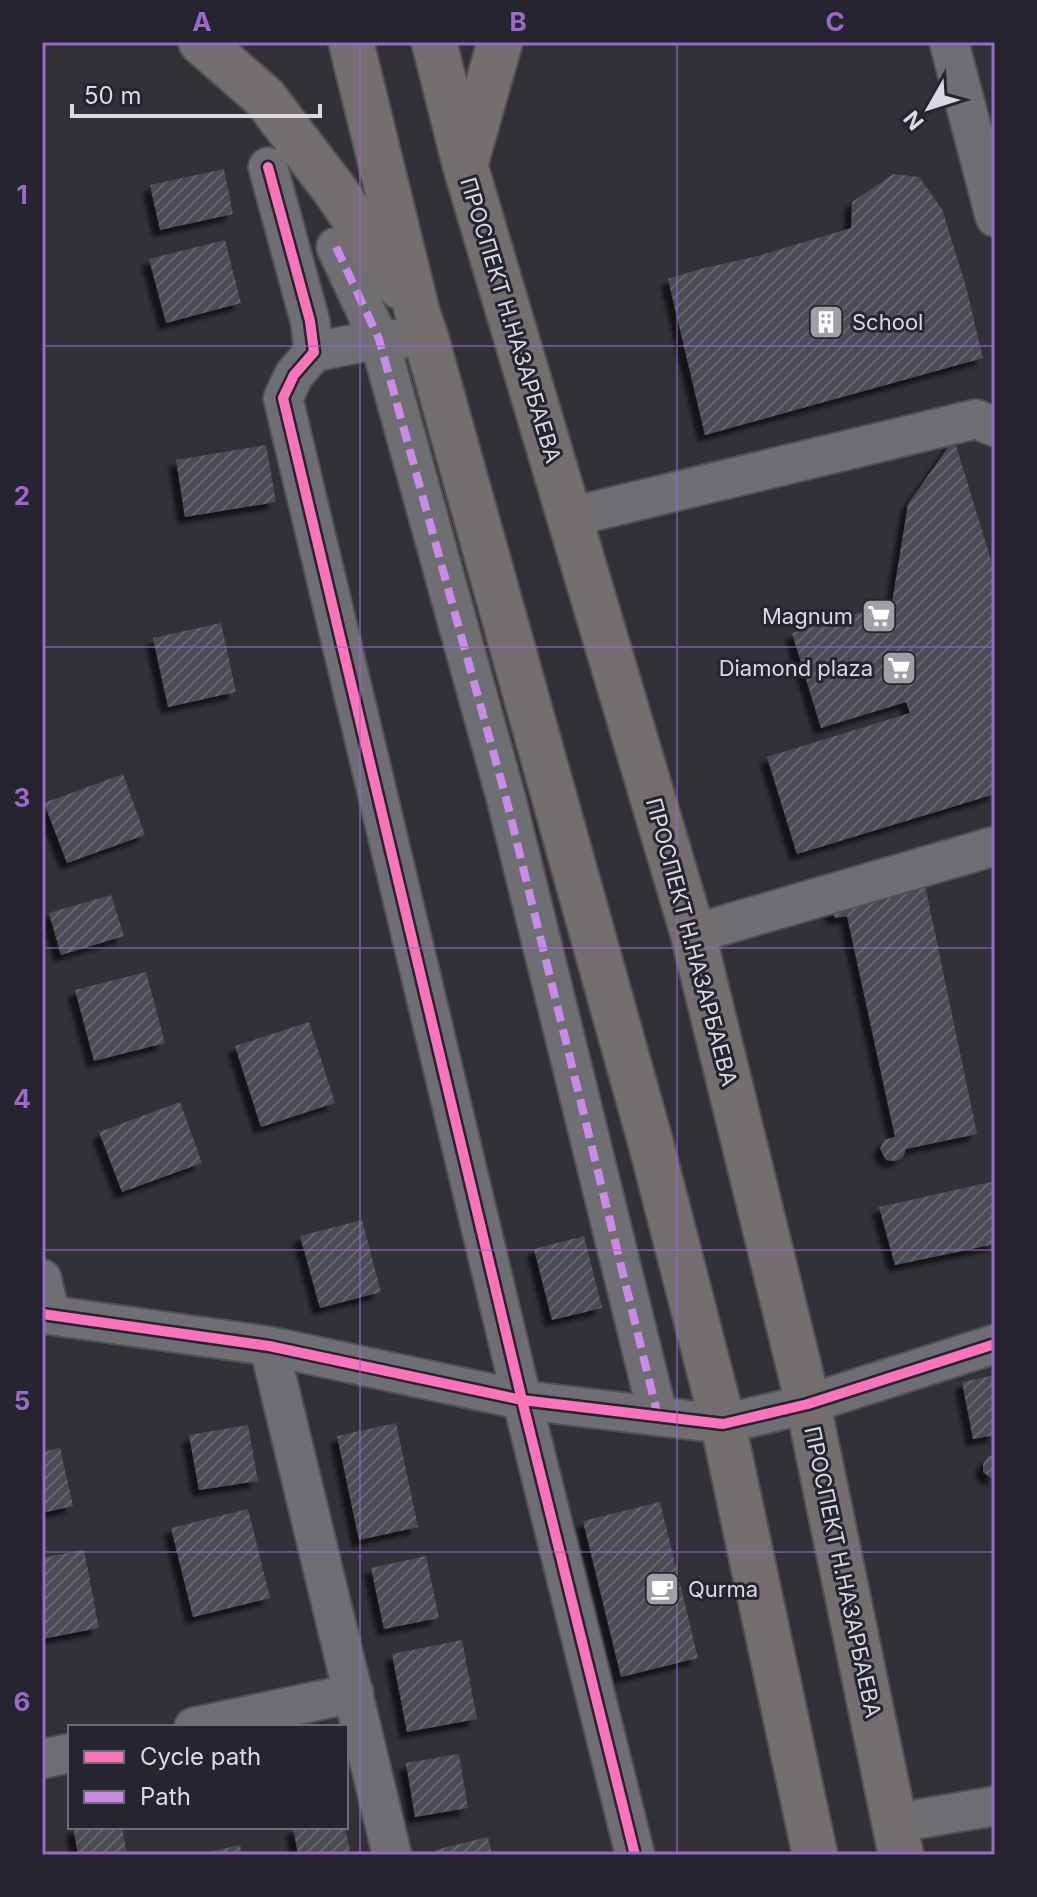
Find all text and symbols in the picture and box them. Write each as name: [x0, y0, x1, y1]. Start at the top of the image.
text: A: [192, 6, 212, 37]
text: B: [509, 6, 527, 37]
text: C: [825, 6, 845, 37]
scale bar: [72, 68, 320, 118]
north arrow: [889, 68, 969, 148]
text: 50 m: [84, 81, 142, 110]
text: N: [898, 106, 929, 135]
street label: ПРОСПЕКТ Н.НАЗАРБАЕВА: [455, 174, 567, 466]
text: 1: [16, 179, 28, 210]
building icon: School: [807, 303, 845, 341]
place label: School: [852, 309, 923, 335]
text: 2: [14, 480, 30, 511]
supermarket icon: Magnum: [860, 597, 898, 635]
place label: Magnum: [762, 603, 853, 629]
supermarket icon: Diamond plaza: [880, 649, 918, 687]
place label: Diamond plaza: [719, 655, 873, 681]
text: 3: [14, 782, 30, 813]
street label: ПРОСПЕКТ Н.НАЗАРБАЕВА: [641, 795, 743, 1089]
text: 4: [13, 1083, 31, 1114]
text: 5: [14, 1385, 30, 1416]
street label: ПРОСПЕКТ Н.НАЗАРБАЕВА: [799, 1424, 887, 1720]
cafe icon: Qurma: [643, 1570, 681, 1608]
place label: Qurma: [688, 1576, 758, 1602]
text: 6: [14, 1686, 30, 1717]
legend: [68, 1725, 348, 1829]
text: Cycle path: [140, 1742, 261, 1771]
text: Path: [140, 1782, 191, 1811]

